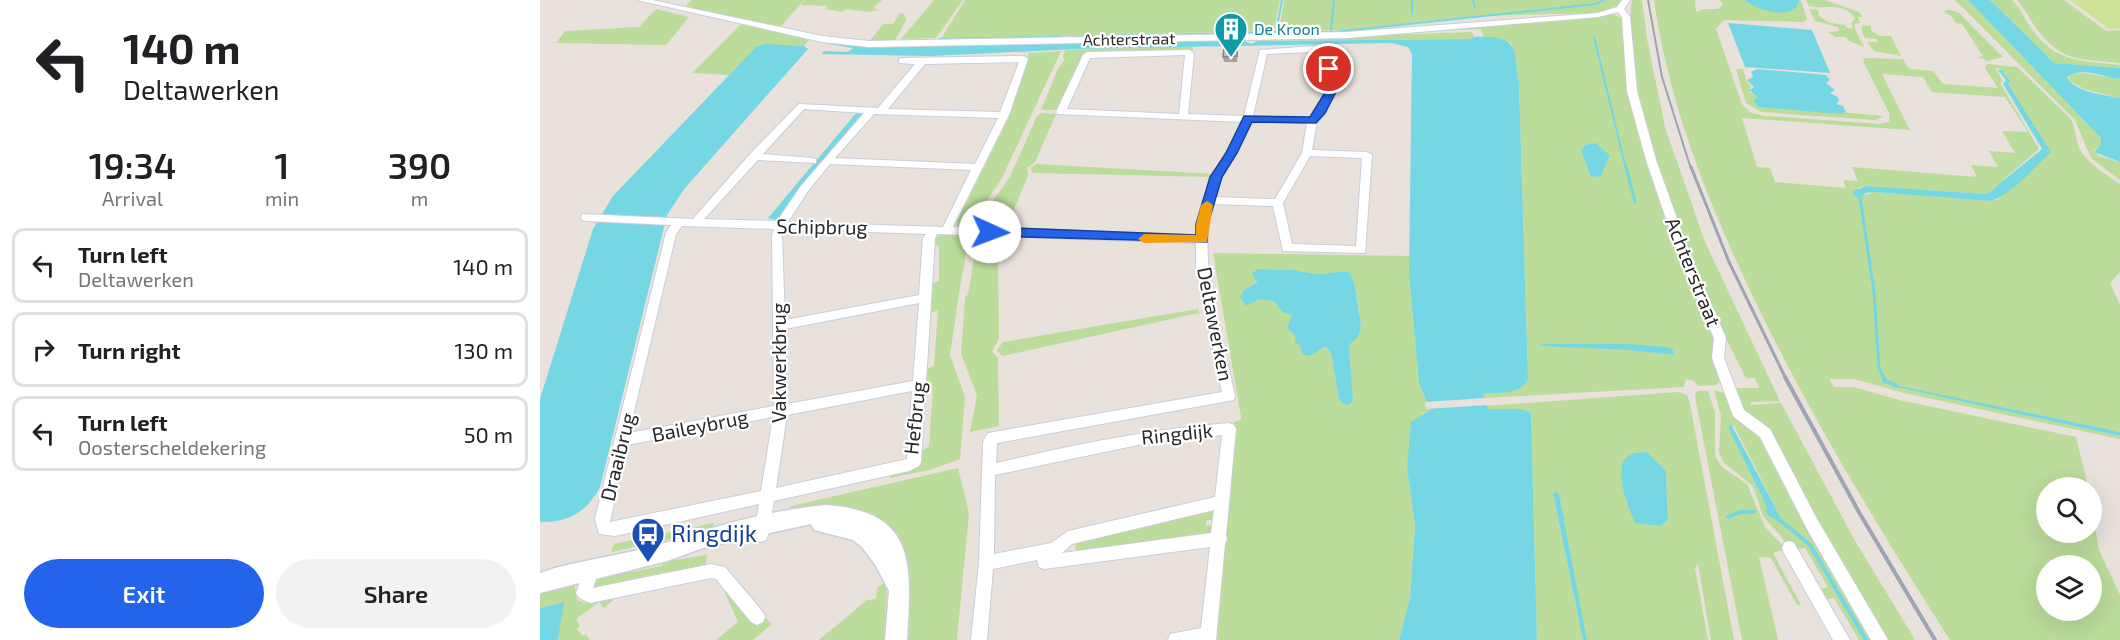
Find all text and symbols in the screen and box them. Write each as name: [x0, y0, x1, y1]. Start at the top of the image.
building icon: De Kroon: [1213, 11, 1249, 58]
place label: De Kroon: [1254, 19, 1320, 38]
text: 140 m: [123, 22, 240, 72]
icon: left: [24, 24, 102, 102]
street label: Achterstraat: [1083, 28, 1175, 49]
pin: [1303, 43, 1354, 94]
icon: arrive: [1312, 52, 1345, 85]
text: Deltawerken: [123, 73, 279, 105]
text: 19:34: [89, 143, 176, 186]
text: 1: [275, 143, 290, 186]
text: 390: [388, 143, 451, 186]
text: Arrival: [102, 186, 163, 210]
text: min: [265, 186, 299, 210]
text: m: [411, 186, 428, 210]
position arrow: [958, 200, 1022, 264]
street label: Schipbrug: [776, 213, 868, 239]
street label: Achterstraat: [1661, 214, 1727, 330]
text: Turn left: [78, 241, 167, 267]
icon: left: [27, 249, 60, 282]
text: 140 m: [453, 253, 513, 279]
street label: Deltawerken: [1193, 265, 1239, 383]
text: Deltawerken: [78, 267, 194, 291]
street label: Vakwerkbrug: [766, 303, 790, 423]
icon: right: [27, 333, 60, 366]
text: Turn right: [78, 337, 180, 363]
text: 130 m: [455, 337, 513, 363]
street label: Hefbrug: [898, 380, 930, 456]
street label: Baileybrug: [650, 404, 750, 446]
text: Turn left: [78, 409, 167, 435]
street label: Draaibrug: [594, 410, 640, 503]
icon: left: [27, 417, 60, 450]
street label: Ringdijk: [1140, 417, 1214, 449]
text: 50 m: [464, 421, 513, 447]
text: Oosterscheldekering: [78, 435, 266, 459]
map controls: [2036, 477, 2102, 621]
button: search: [2036, 477, 2102, 543]
bus stop icon: Ringdijk: [630, 516, 666, 563]
place label: Ringdijk: [671, 518, 757, 547]
button: layers: [2036, 555, 2102, 621]
button: Exit: [24, 559, 264, 628]
button: Share: [276, 559, 516, 628]

